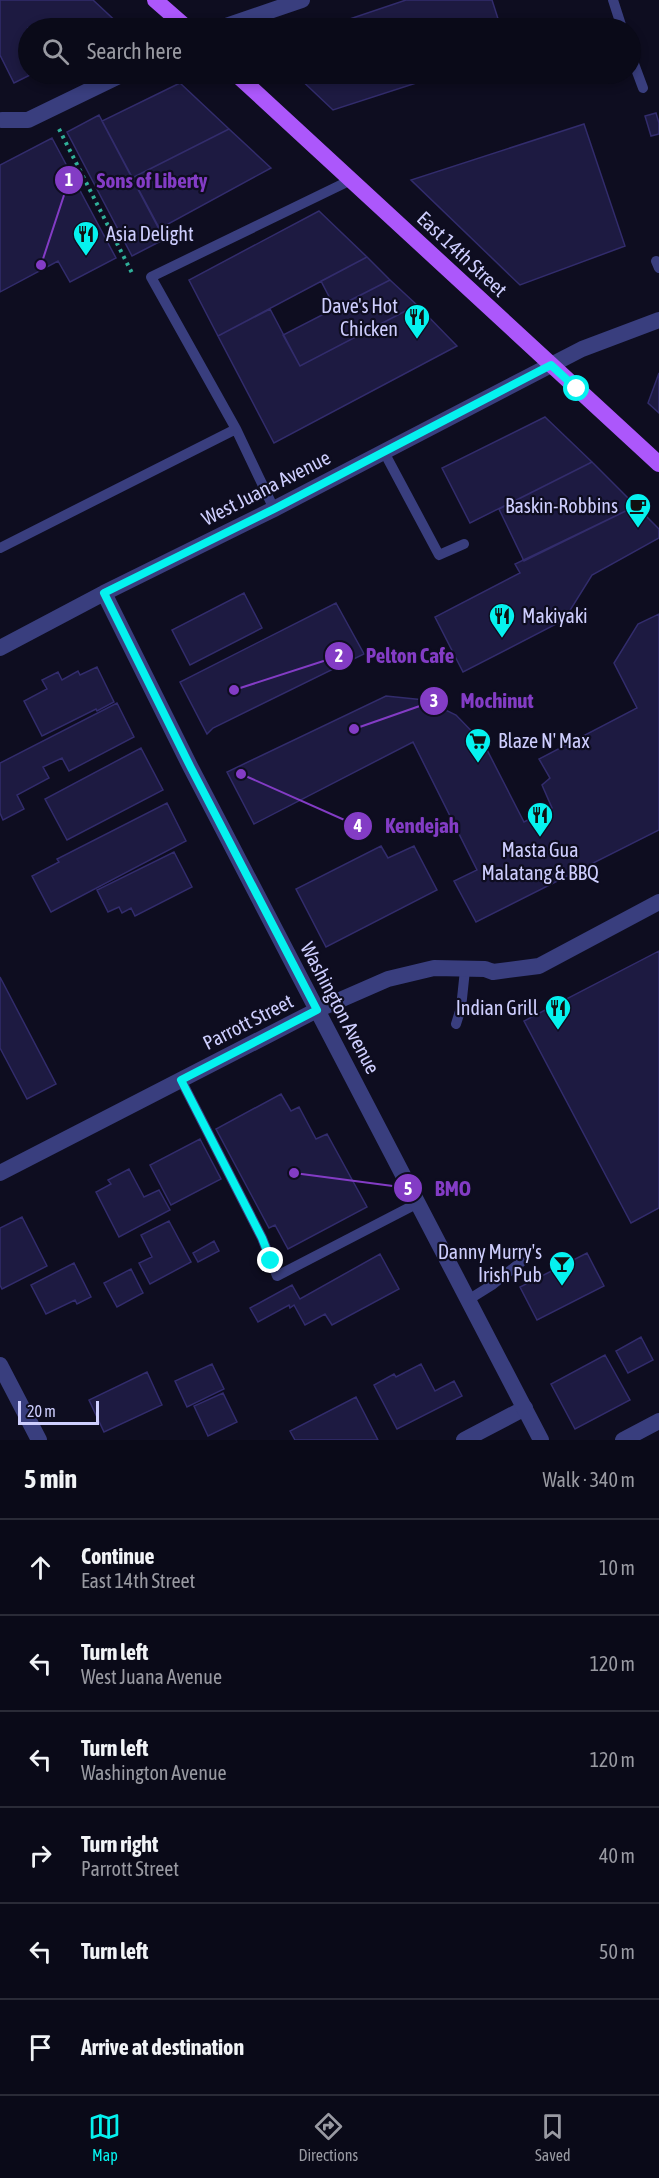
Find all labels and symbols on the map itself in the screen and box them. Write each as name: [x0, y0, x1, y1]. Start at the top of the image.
callout: Sons of Liberty: [54, 161, 219, 200]
text: Sons of Liberty: [97, 168, 208, 192]
text: 1: [65, 169, 73, 190]
street label: East 14th Street: [413, 206, 512, 301]
restaurant icon: Asia Delight: [71, 219, 101, 257]
place label: Asia Delight: [106, 222, 194, 245]
place label: Dave's Hot Chicken: [321, 294, 398, 340]
restaurant icon: Dave's Hot Chicken: [402, 302, 432, 340]
route start: [563, 375, 589, 401]
street label: West Juana Avenue: [198, 445, 334, 530]
cafe icon: Baskin-Robbins: [623, 491, 653, 529]
place label: Baskin-Robbins: [505, 494, 618, 517]
restaurant icon: Makiyaki: [487, 601, 517, 639]
place label: Makiyaki: [522, 604, 588, 627]
callout: Pelton Cafe: [324, 636, 466, 675]
text: Pelton Cafe: [366, 643, 454, 667]
text: 2: [335, 645, 343, 666]
callout: Mochinut: [419, 681, 546, 720]
text: Mochinut: [460, 688, 534, 712]
text: 3: [430, 690, 438, 711]
supermarket icon: Blaze N' Max: [463, 726, 493, 764]
place label: Blaze N' Max: [498, 729, 590, 752]
restaurant icon: Masta Gua Malatang & BBQ: [525, 800, 555, 838]
callout: Kendejah: [343, 806, 471, 845]
text: Kendejah: [385, 813, 459, 837]
text: 4: [353, 815, 362, 836]
place label: Masta Gua Malatang & BBQ: [481, 838, 599, 884]
street label: Washington Avenue: [296, 938, 385, 1077]
street label: Parrott Street: [199, 989, 297, 1054]
restaurant icon: Indian Grill: [543, 993, 573, 1031]
place label: Indian Grill: [456, 996, 539, 1019]
callout: BMO: [393, 1169, 483, 1208]
text: BMO: [435, 1176, 471, 1200]
text: 5: [404, 1178, 412, 1199]
place label: Danny Murry's Irish Pub: [438, 1240, 542, 1286]
route end: [257, 1247, 283, 1273]
bar icon: Danny Murry's Irish Pub: [547, 1249, 577, 1287]
scale bar: [18, 1398, 99, 1426]

